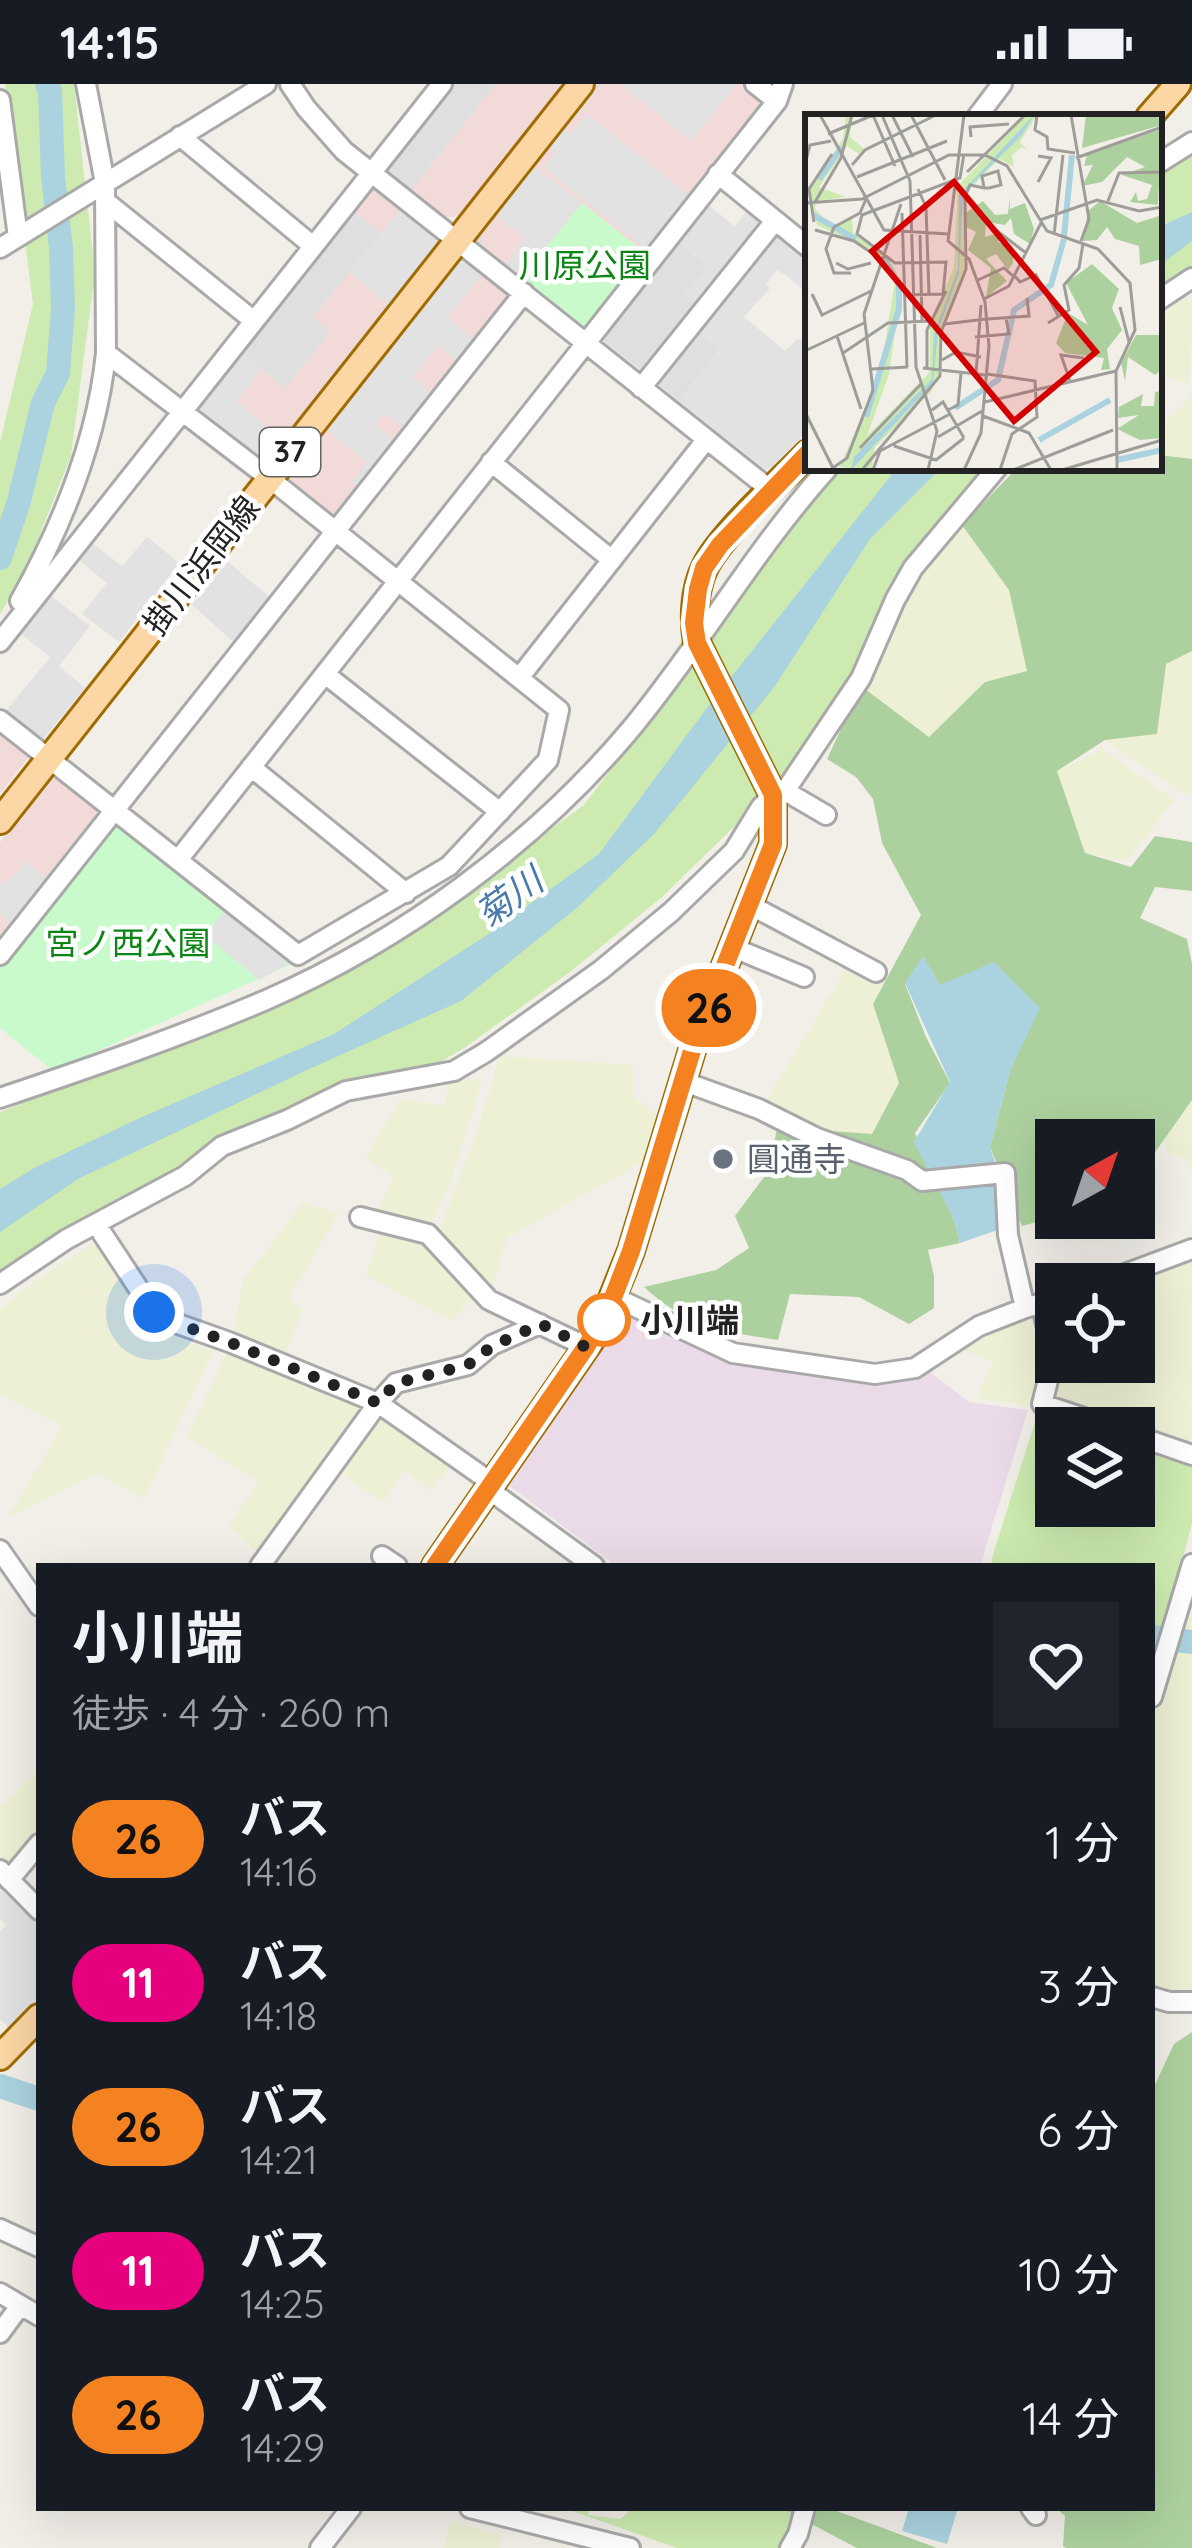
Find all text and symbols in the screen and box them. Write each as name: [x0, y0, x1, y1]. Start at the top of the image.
text: 14:15: [60, 14, 160, 70]
inset map: [805, 114, 1162, 471]
park label: 川原公園: [519, 244, 651, 285]
road number: 37: [260, 428, 320, 476]
street label: 掛川浜岡線: [134, 487, 268, 642]
water label: 菊川: [466, 855, 554, 936]
park label: 宮ノ西公園: [46, 922, 211, 963]
line badge: 26: [655, 969, 763, 1047]
text: 26: [685, 981, 733, 1034]
north arrow: [1035, 1119, 1155, 1239]
map controls: [1035, 1119, 1155, 1527]
place label: 圓通寺: [747, 1138, 846, 1179]
marker: 圓通寺: [710, 1146, 736, 1172]
button: locate: [1035, 1263, 1155, 1383]
your location: [124, 1282, 184, 1342]
marker: 小川端: [579, 1295, 629, 1345]
place label: 小川端: [640, 1299, 739, 1340]
button: layers: [1035, 1407, 1155, 1527]
text: 小川端: [72, 1601, 243, 1672]
button: heart: [993, 1602, 1119, 1728]
text: 徒歩 · 4 分 · 260 m: [72, 1688, 390, 1737]
text: バス: [240, 1789, 330, 1845]
text: 26: [114, 1812, 162, 1865]
text: 1 分: [1045, 1814, 1119, 1870]
text: 14:16: [240, 1847, 317, 1896]
text: バス: [240, 1933, 330, 1989]
text: 11: [122, 1956, 154, 2009]
text: 3 分: [1038, 1958, 1119, 2014]
text: 14:18: [240, 1991, 317, 2040]
text: バス: [240, 2077, 330, 2133]
text: 26: [114, 2100, 162, 2153]
text: 6 分: [1038, 2102, 1119, 2158]
text: 14:21: [240, 2135, 318, 2184]
text: バス: [240, 2221, 330, 2277]
text: 11: [122, 2244, 154, 2297]
text: 10 分: [1018, 2246, 1119, 2302]
text: 14:25: [240, 2279, 325, 2328]
text: バス: [240, 2365, 330, 2421]
text: 26: [114, 2388, 162, 2441]
text: 14 分: [1022, 2390, 1119, 2446]
text: 14:29: [240, 2423, 325, 2472]

